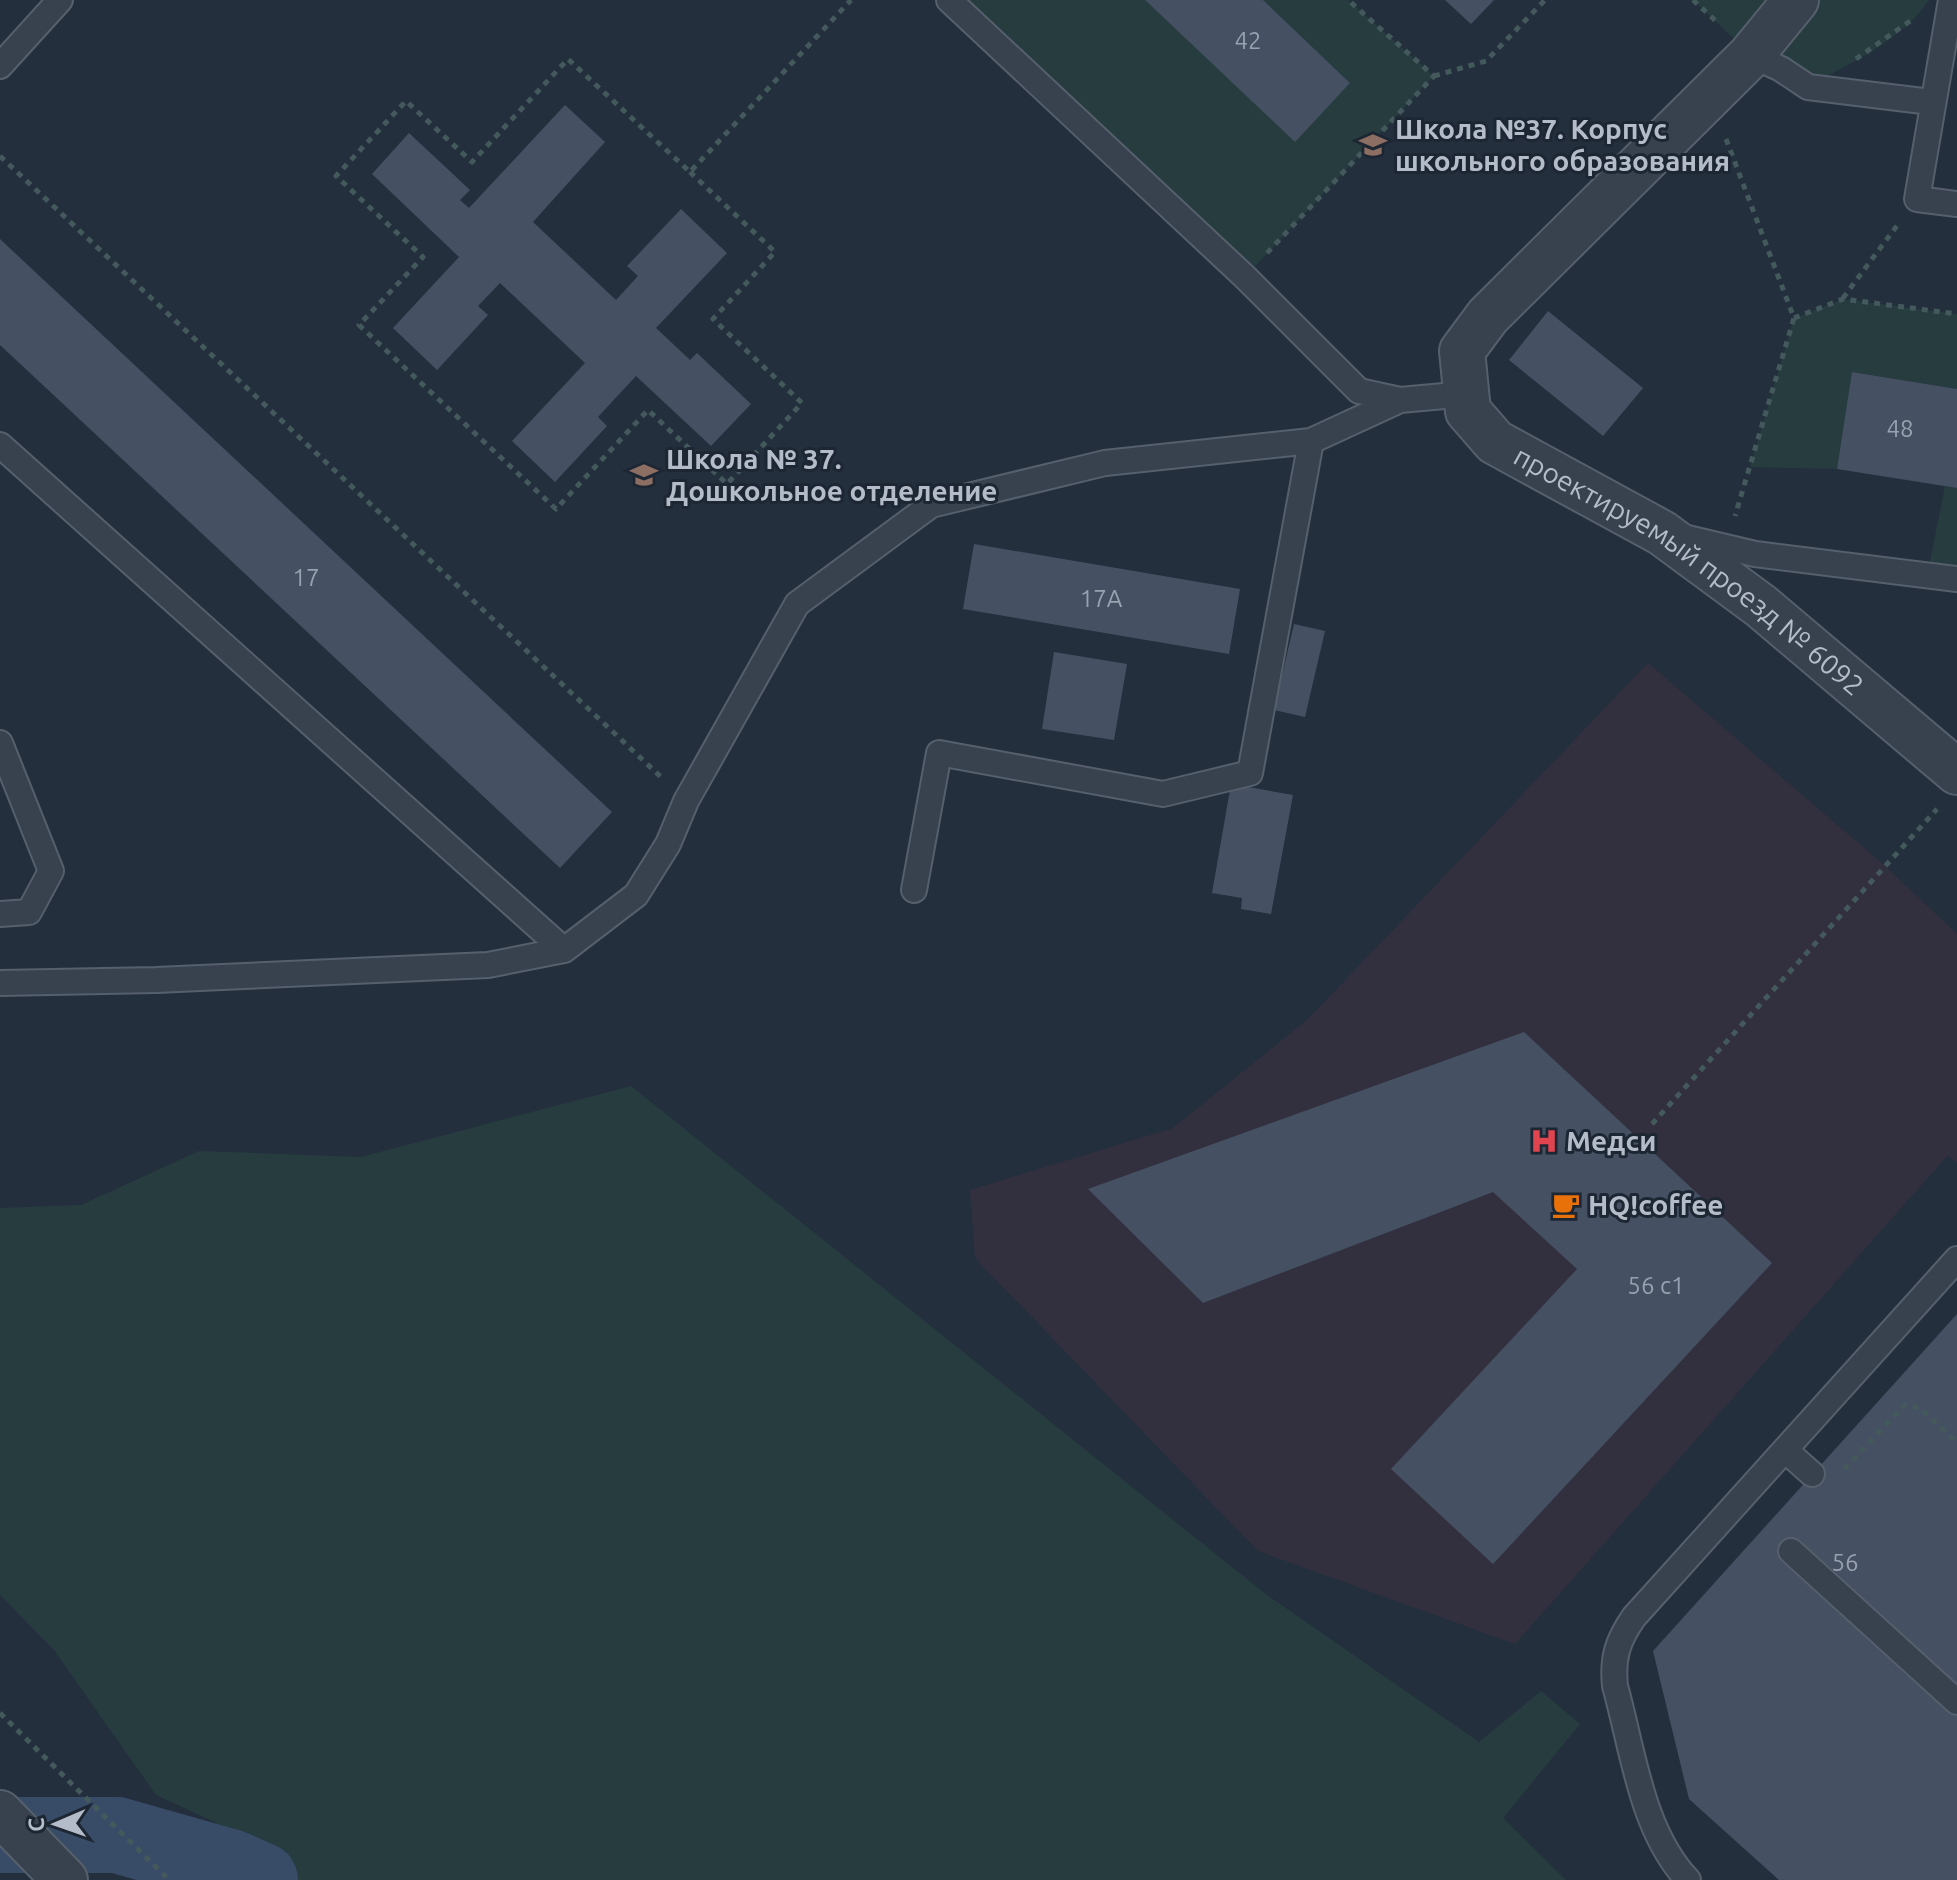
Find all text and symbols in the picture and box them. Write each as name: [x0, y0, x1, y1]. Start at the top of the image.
house number: 42: [1234, 27, 1262, 54]
place label: Школа №37. Корпус школьного образования: [1395, 113, 1730, 176]
school or university icon: Школа №37. Корпус школьного образования: [1358, 130, 1388, 160]
house number: 48: [1886, 415, 1914, 442]
street label: проектируемый проезд № 6092: [1509, 440, 1870, 701]
place label: Школа № 37. Дошкольное отделение: [666, 443, 997, 506]
school or university icon: Школа № 37. Дошкольное отделение: [629, 460, 659, 490]
house number: 17: [292, 564, 320, 591]
house number: 17А: [1080, 585, 1123, 612]
place label: Медси: [1566, 1125, 1656, 1156]
hospital icon: Медси: [1529, 1126, 1559, 1156]
place label: HQ!coffee: [1588, 1189, 1723, 1220]
cafe icon: HQ!coffee: [1551, 1190, 1581, 1220]
house number: 56 с1: [1627, 1272, 1685, 1299]
house number: 56: [1831, 1549, 1859, 1576]
north arrow: [16, 1784, 96, 1864]
text: С: [23, 1817, 48, 1832]

